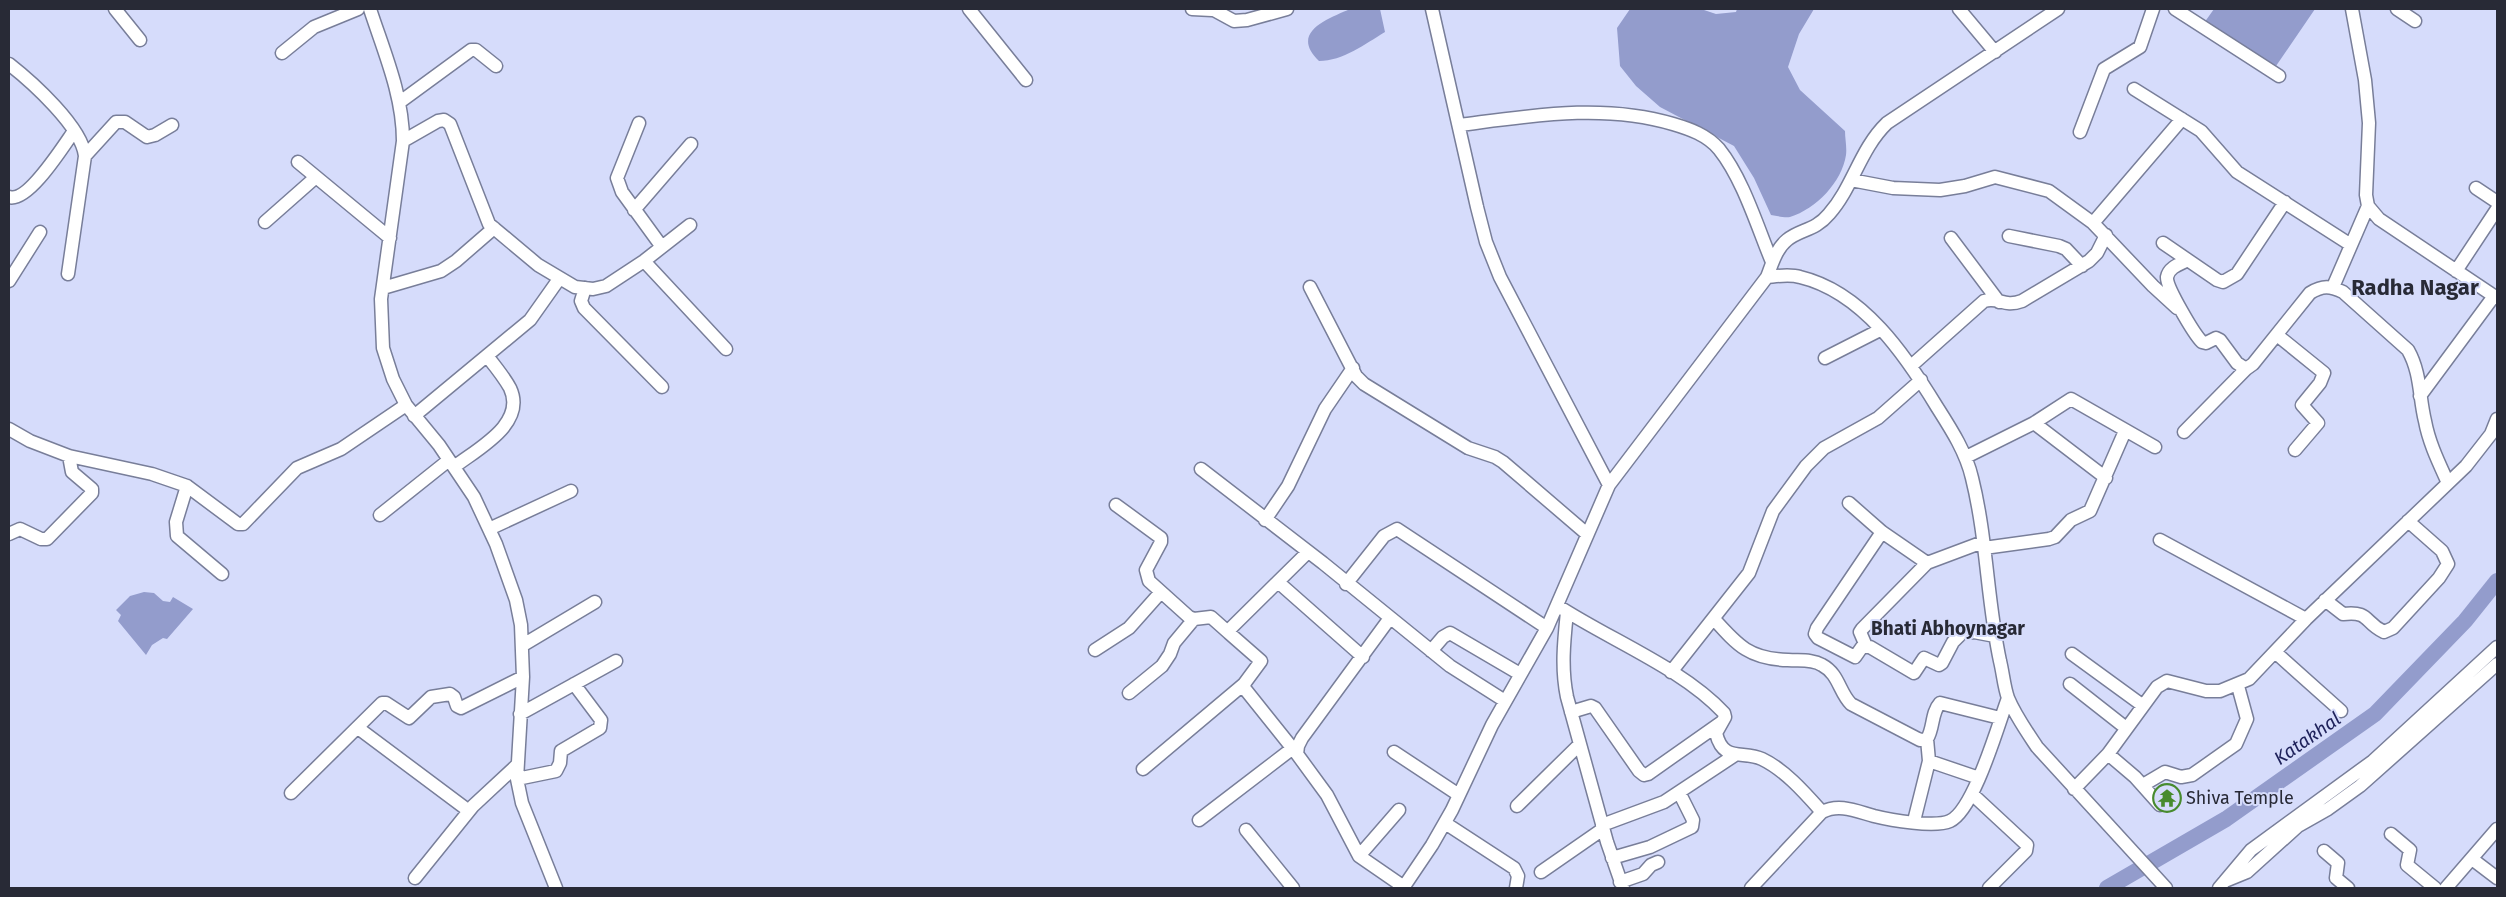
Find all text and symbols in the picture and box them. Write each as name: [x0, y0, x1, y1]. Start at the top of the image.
district label: Radha Nagar: [2351, 274, 2479, 301]
district label: Bhati Abhoynagar: [1871, 617, 2025, 640]
water label: Katakhal: [2269, 707, 2345, 770]
temple icon: Shiva Temple: [2152, 783, 2182, 813]
place label: Shiva Temple: [2186, 787, 2294, 809]

